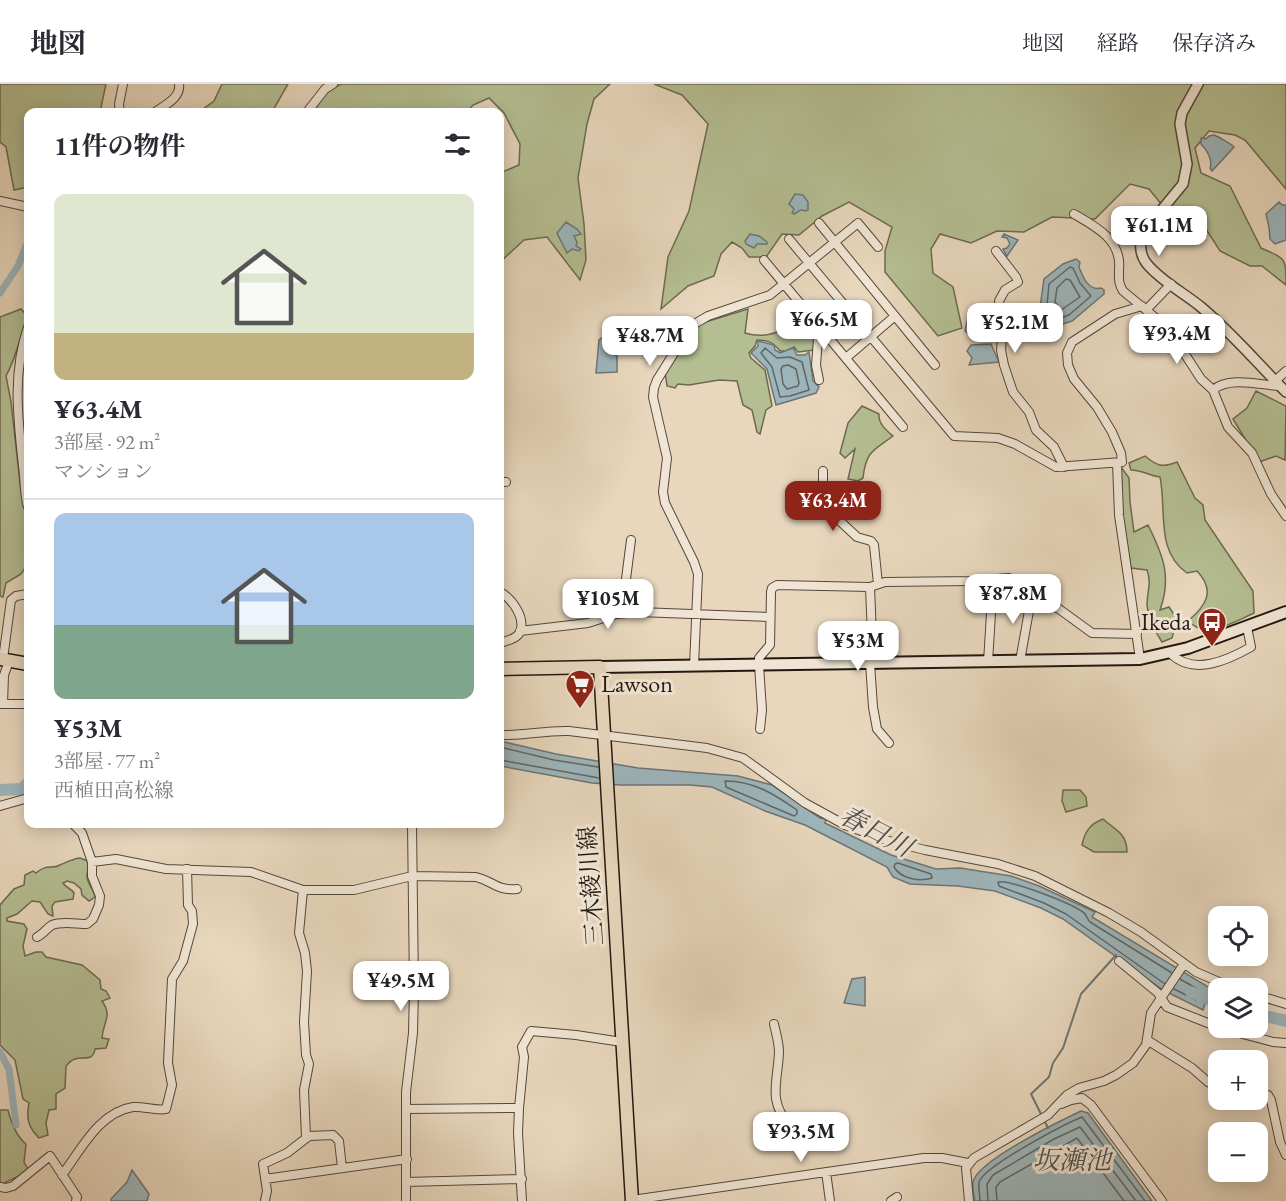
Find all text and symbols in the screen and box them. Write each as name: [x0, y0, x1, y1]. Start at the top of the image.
text: 地図: [30, 25, 86, 61]
text: 地図: [1022, 29, 1064, 56]
text: 経路: [1097, 29, 1139, 56]
text: 保存済み: [1172, 29, 1256, 56]
icon: filters: [441, 128, 474, 161]
text: 11件の物件: [54, 129, 186, 163]
pin: ¥61.1M: [1110, 206, 1208, 257]
text: ¥61.1M: [1125, 212, 1193, 238]
icon: home: [210, 233, 318, 341]
pin: ¥66.5M: [775, 300, 873, 351]
pin: ¥52.1M: [966, 303, 1064, 354]
text: ¥66.5M: [790, 306, 858, 332]
text: ¥52.1M: [981, 309, 1049, 335]
pin: ¥93.4M: [1128, 314, 1226, 365]
pin: ¥48.7M: [601, 316, 699, 367]
text: ¥93.4M: [1143, 320, 1211, 346]
text: ¥48.7M: [616, 322, 684, 348]
text: ¥63.4M: [54, 392, 143, 426]
text: 3部屋 · 92 m²: [54, 429, 160, 455]
text: マンション: [54, 458, 153, 484]
pin: ¥63.4M: [784, 481, 882, 532]
text: ¥63.4M: [799, 487, 867, 513]
icon: home: [210, 552, 318, 660]
pin: ¥87.8M: [964, 574, 1062, 625]
pin: ¥105M: [566, 579, 650, 630]
text: ¥87.8M: [979, 580, 1047, 606]
text: ¥105M: [576, 585, 640, 611]
place label: Ikeda: [1141, 606, 1191, 637]
bus stop icon: Ikeda: [1196, 606, 1228, 648]
pin: ¥53M: [822, 621, 894, 672]
text: ¥53M: [832, 627, 884, 653]
supermarket icon: Lawson: [564, 668, 596, 710]
place label: Lawson: [601, 668, 673, 699]
text: ¥53M: [54, 711, 122, 745]
text: 3部屋 · 77 m²: [54, 748, 160, 774]
text: 西植田高松線: [54, 777, 174, 803]
water label: 春日川: [834, 798, 921, 866]
street label: 三木綾川線: [571, 825, 610, 947]
map controls: [1208, 906, 1268, 1182]
button: locate: [1208, 906, 1268, 966]
pin: ¥49.5M: [352, 961, 450, 1012]
text: ¥49.5M: [367, 967, 435, 993]
button: layers: [1208, 978, 1268, 1038]
button: +: [1208, 1050, 1268, 1110]
pin: ¥93.5M: [752, 1112, 850, 1163]
text: ¥93.5M: [767, 1118, 835, 1144]
button: −: [1208, 1122, 1268, 1182]
water label: 坂瀬池: [1033, 1143, 1114, 1177]

